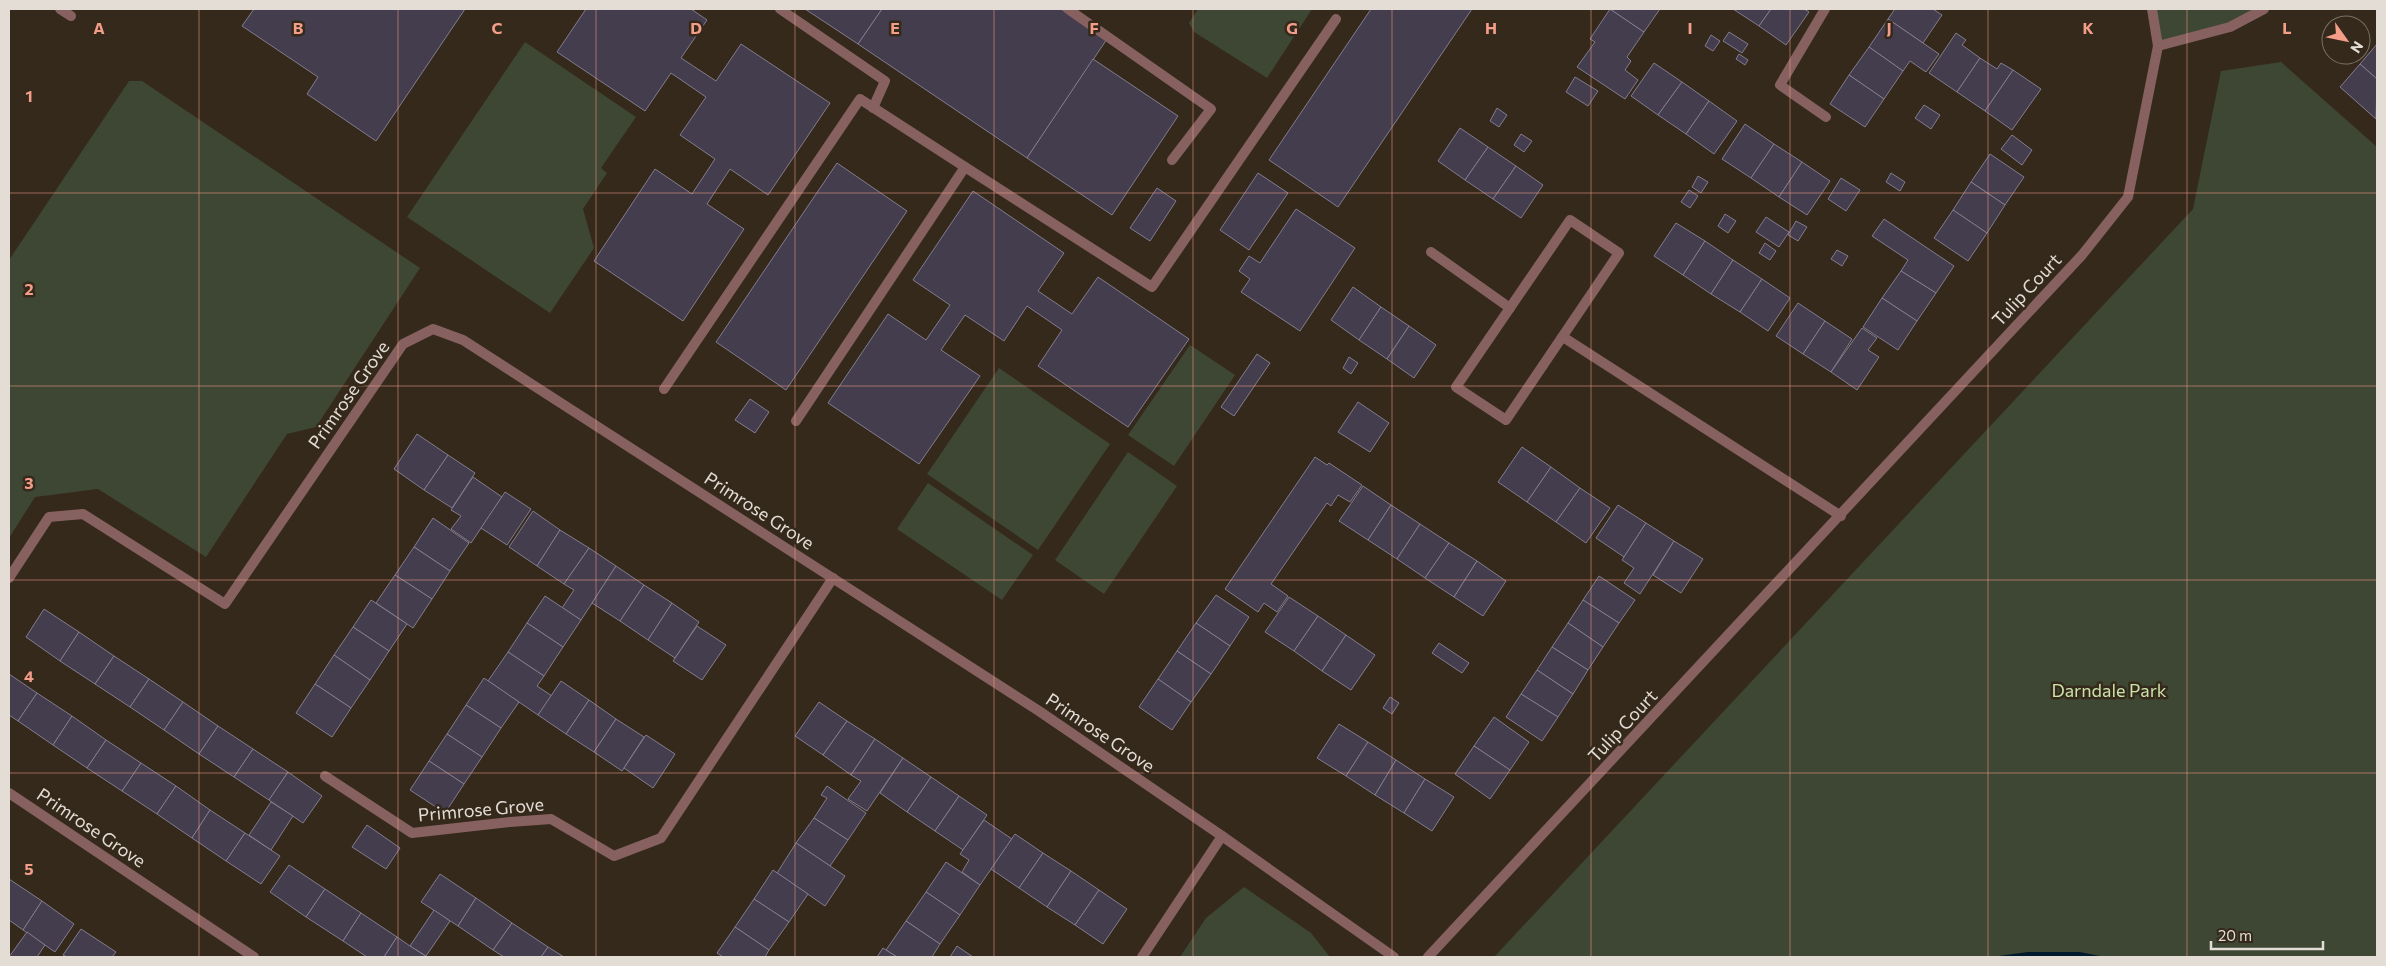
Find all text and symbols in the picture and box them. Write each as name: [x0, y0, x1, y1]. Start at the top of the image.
north arrow: [2321, 15, 2371, 65]
text: A: [93, 18, 105, 37]
text: B: [293, 18, 304, 37]
text: C: [492, 18, 503, 37]
text: D: [690, 18, 702, 37]
text: E: [890, 18, 900, 37]
text: F: [1089, 18, 1099, 37]
text: G: [1286, 18, 1298, 37]
text: H: [1485, 18, 1497, 37]
text: I: [1687, 18, 1693, 37]
text: J: [1886, 18, 1892, 37]
text: K: [2082, 18, 2094, 37]
text: L: [2282, 18, 2292, 37]
text: N: [2347, 38, 2367, 56]
text: 1: [25, 86, 33, 105]
street label: Tulip Court: [1987, 249, 2065, 330]
text: 2: [24, 279, 34, 298]
street label: Primrose Grove: [303, 336, 393, 452]
street label: Primrose Grove: [701, 467, 819, 554]
text: 3: [24, 473, 34, 492]
text: 4: [24, 666, 34, 685]
park label: Darndale Park: [2051, 679, 2167, 701]
street label: Tulip Court: [1583, 685, 1661, 766]
street label: Primrose Grove: [1042, 688, 1159, 777]
street label: Primrose Grove: [33, 783, 150, 872]
street label: Primrose Grove: [417, 793, 545, 825]
text: 5: [24, 859, 34, 878]
scale bar: [2211, 918, 2324, 950]
text: 20 m: [2218, 926, 2252, 944]

